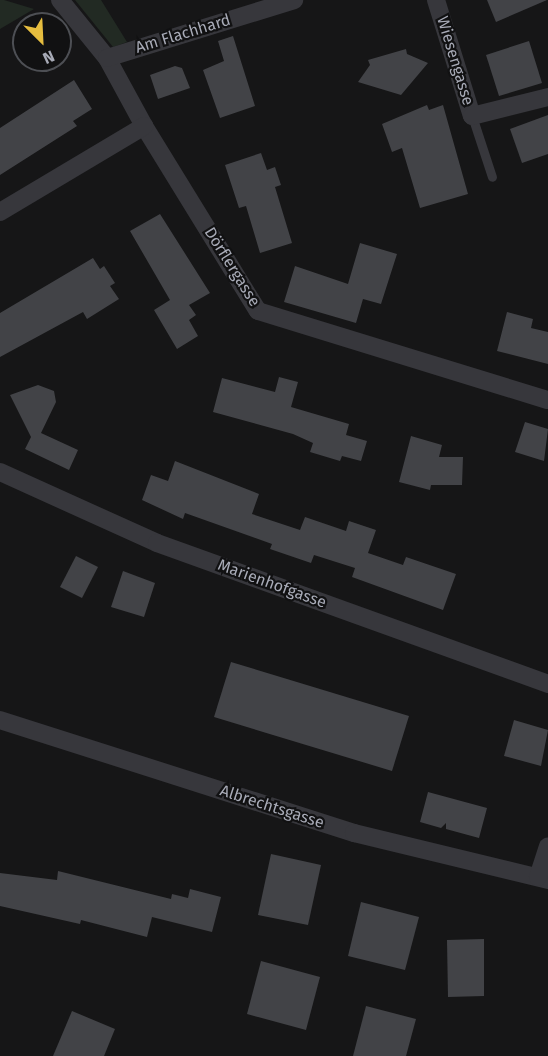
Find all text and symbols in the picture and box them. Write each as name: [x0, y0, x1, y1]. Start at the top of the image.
street label: Am Flachhard: [133, 10, 233, 58]
north arrow: [12, 12, 72, 72]
street label: Wiesengasse: [432, 14, 478, 108]
text: N: [40, 46, 57, 68]
street label: Dörflergasse: [200, 224, 264, 310]
street label: Marienhofgasse: [215, 555, 329, 613]
street label: Albrechtsgasse: [218, 781, 326, 833]

